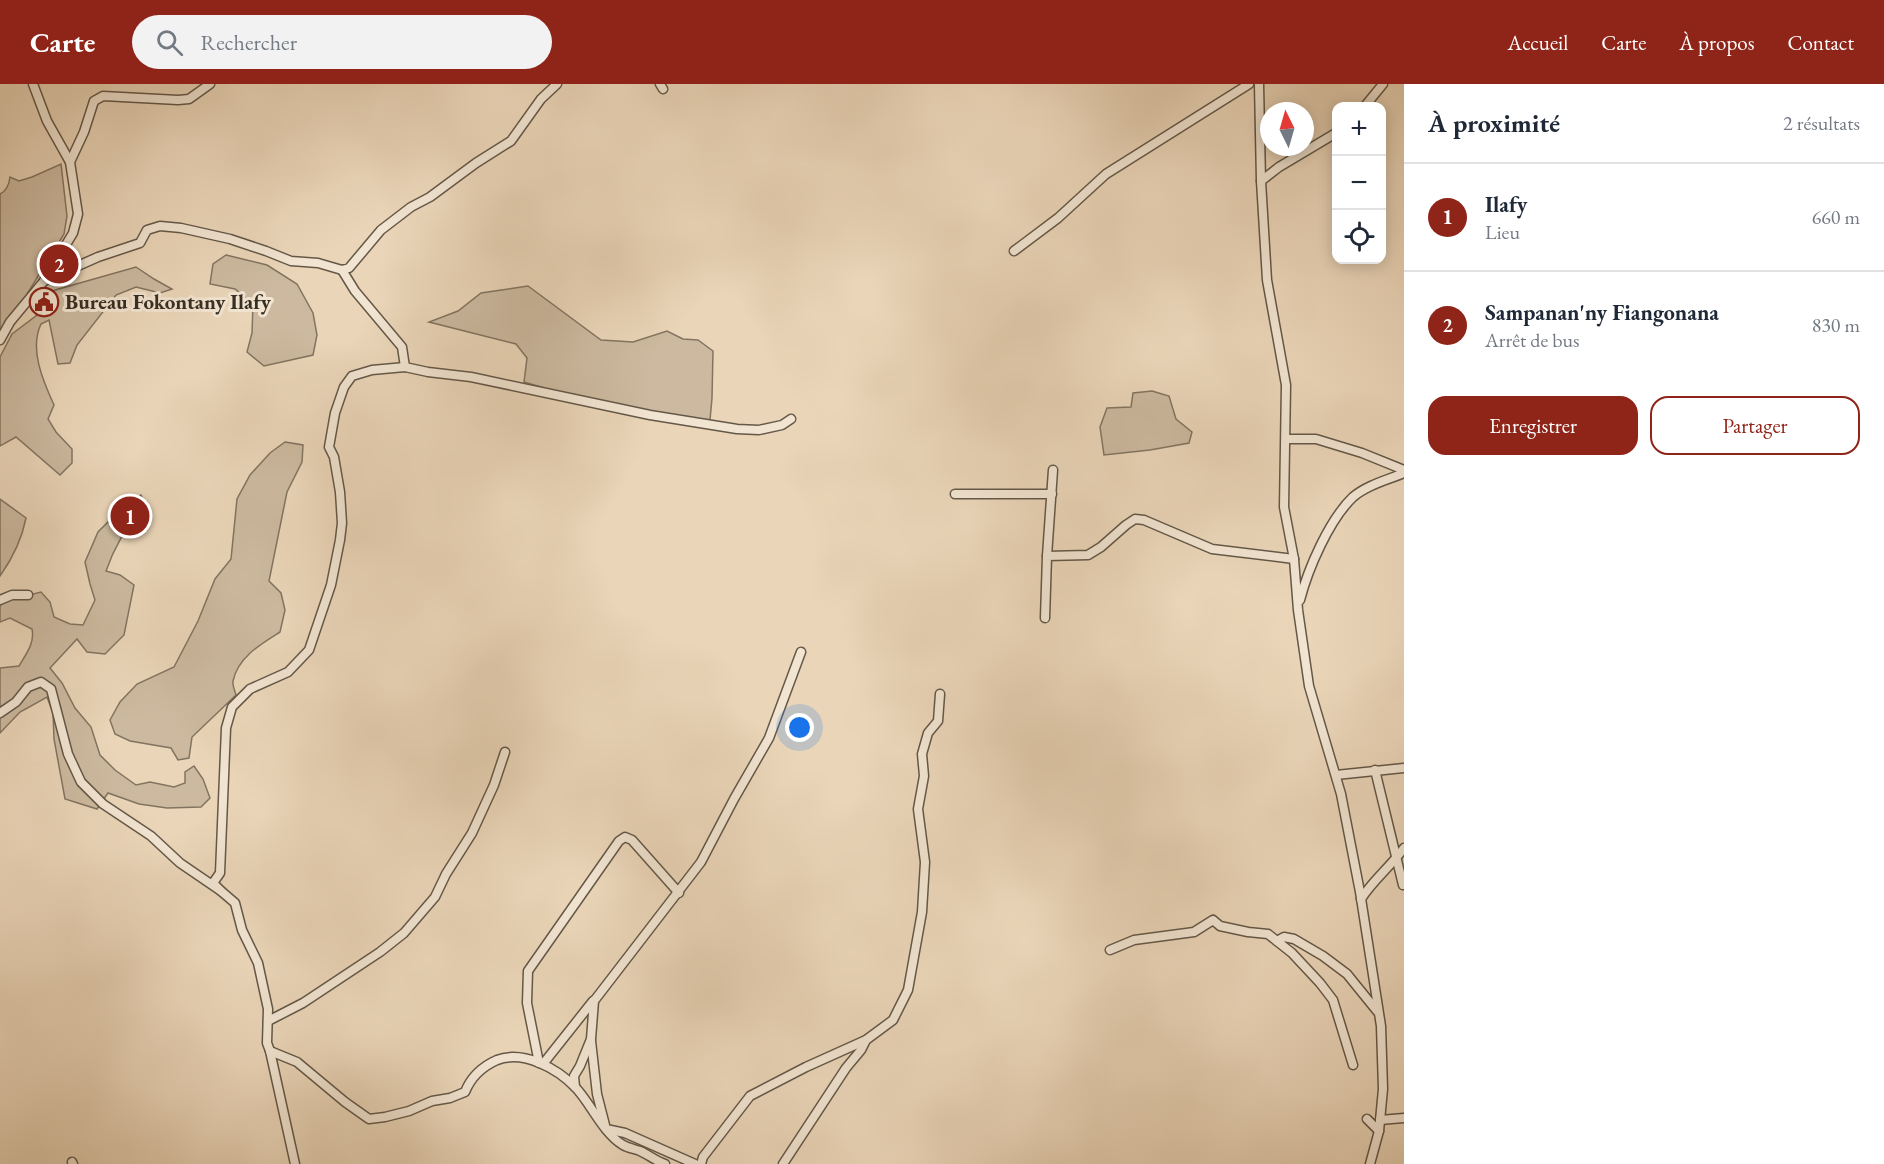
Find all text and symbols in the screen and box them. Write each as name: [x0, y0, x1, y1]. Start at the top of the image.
search box: [132, 15, 552, 69]
text: Carte: [30, 24, 96, 60]
icon: search: [153, 26, 186, 59]
text: Rechercher: [201, 28, 297, 57]
text: Accueil: [1508, 29, 1568, 56]
text: Carte: [1601, 29, 1646, 56]
text: À propos: [1679, 29, 1754, 56]
text: Contact: [1787, 29, 1854, 56]
north arrow: [1260, 102, 1314, 156]
map controls: [1332, 102, 1386, 264]
button: +: [1332, 102, 1386, 156]
text: À proximité: [1428, 106, 1560, 140]
text: 2 résultats: [1783, 110, 1860, 136]
button: −: [1332, 156, 1386, 210]
text: Ilafy: [1485, 190, 1527, 219]
text: 1: [1442, 204, 1453, 230]
text: 660 m: [1812, 204, 1860, 230]
button: locate: [1332, 210, 1386, 264]
text: Lieu: [1485, 219, 1520, 245]
pin: 2: [40, 242, 78, 286]
public building icon: Bureau Fokontany Ilafy: [28, 286, 60, 318]
place label: Bureau Fokontany Ilafy: [65, 288, 272, 315]
text: Sampanan'ny Fiangonana: [1485, 298, 1719, 327]
text: 2: [1442, 312, 1453, 338]
text: 830 m: [1812, 312, 1860, 338]
text: Arrêt de bus: [1485, 327, 1580, 353]
button: Enregistrer: [1428, 396, 1638, 455]
button: Partager: [1650, 396, 1860, 455]
pin: 1: [110, 494, 150, 538]
your location: [785, 713, 814, 742]

